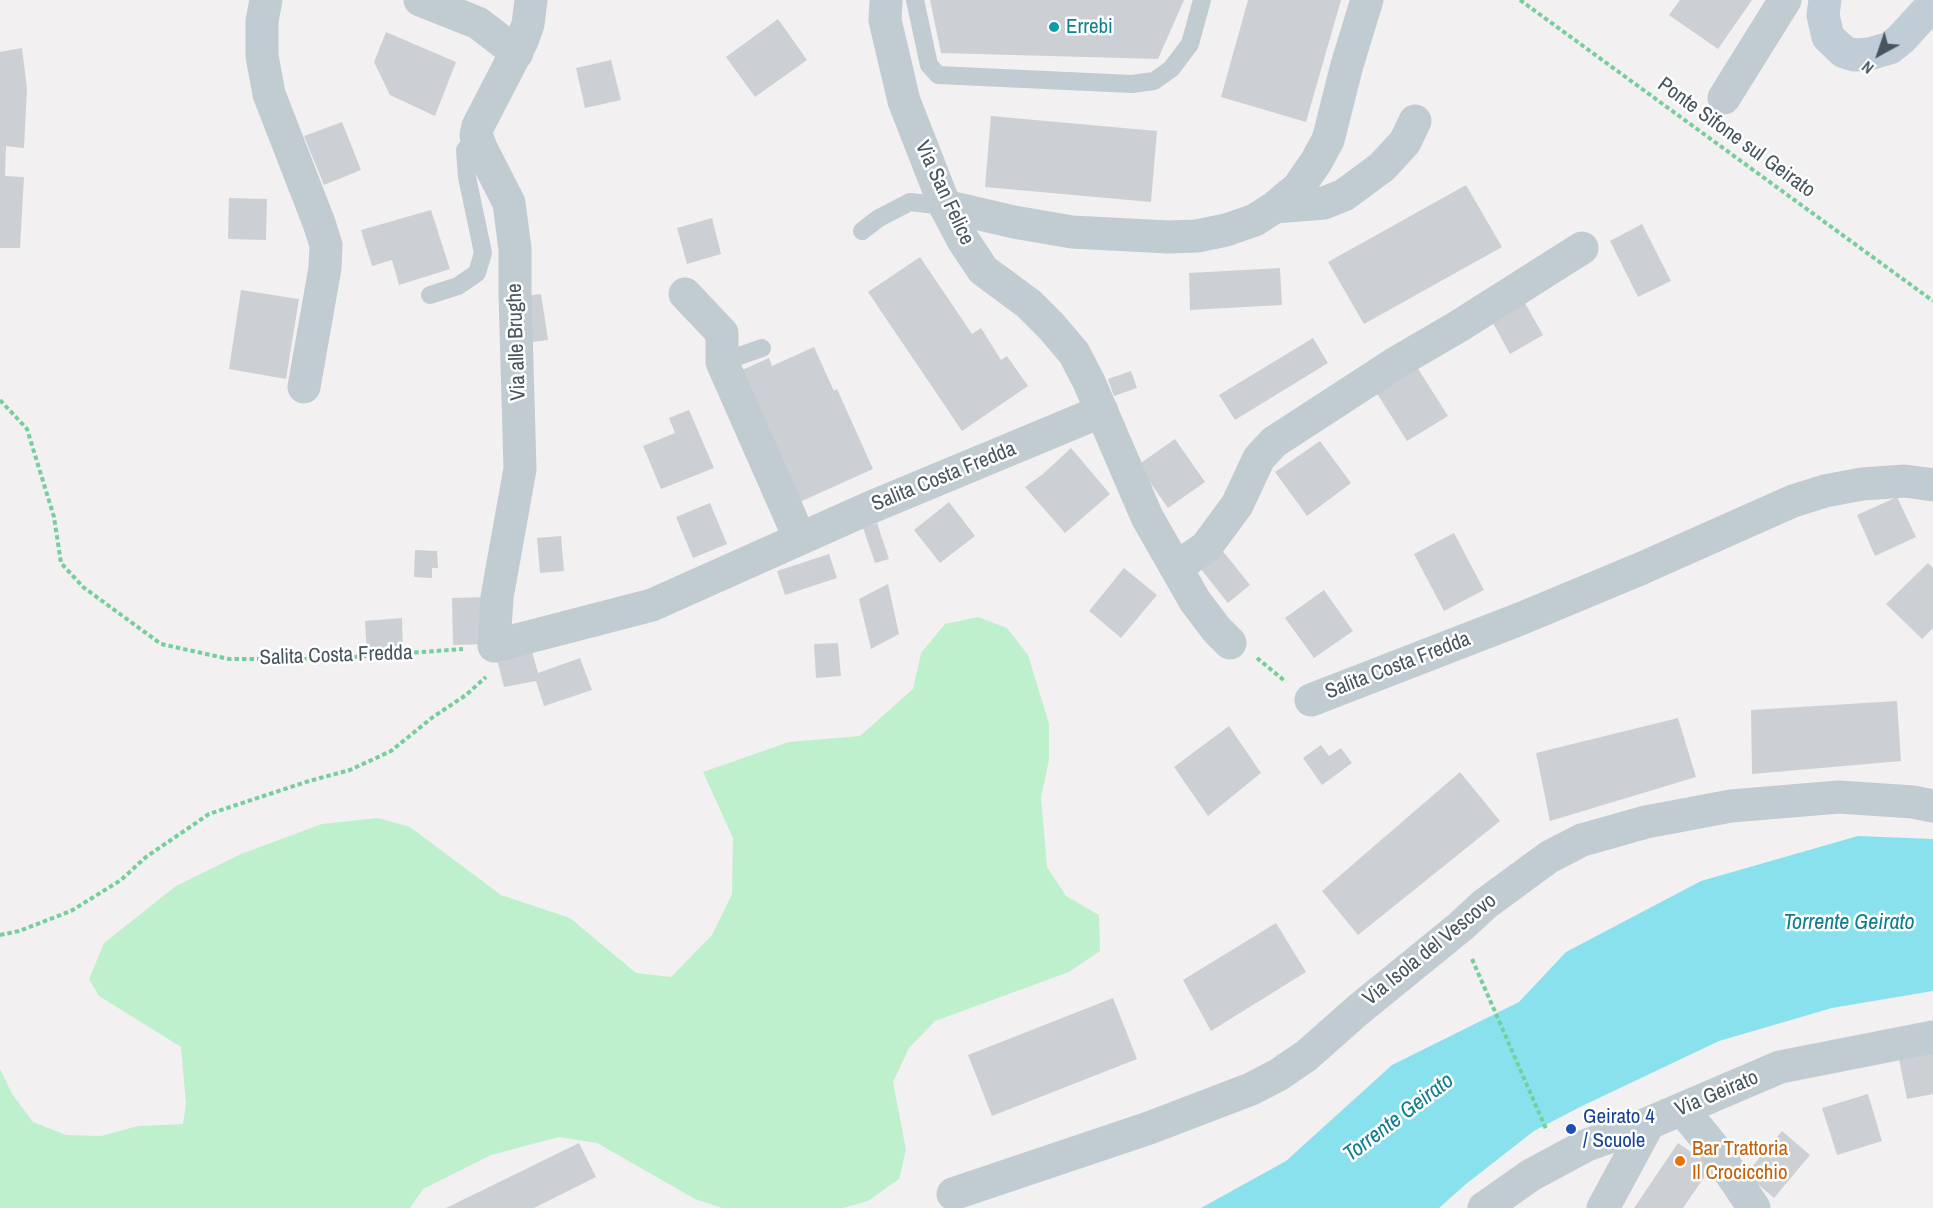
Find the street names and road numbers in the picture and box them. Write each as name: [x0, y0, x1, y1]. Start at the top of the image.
street label: Ponte Sifone sul Geirato: [1652, 72, 1820, 204]
street label: Via San Felice: [909, 137, 979, 249]
street label: Via alle Brughe: [502, 283, 532, 401]
street label: Salita Costa Fredda: [868, 437, 1020, 517]
street label: Salita Costa Fredda: [1322, 627, 1474, 705]
street label: Salita Costa Fredda: [259, 641, 413, 671]
street label: Via Isola del Vescovo: [1358, 888, 1502, 1012]
street label: Via Geirato: [1672, 1065, 1762, 1123]

